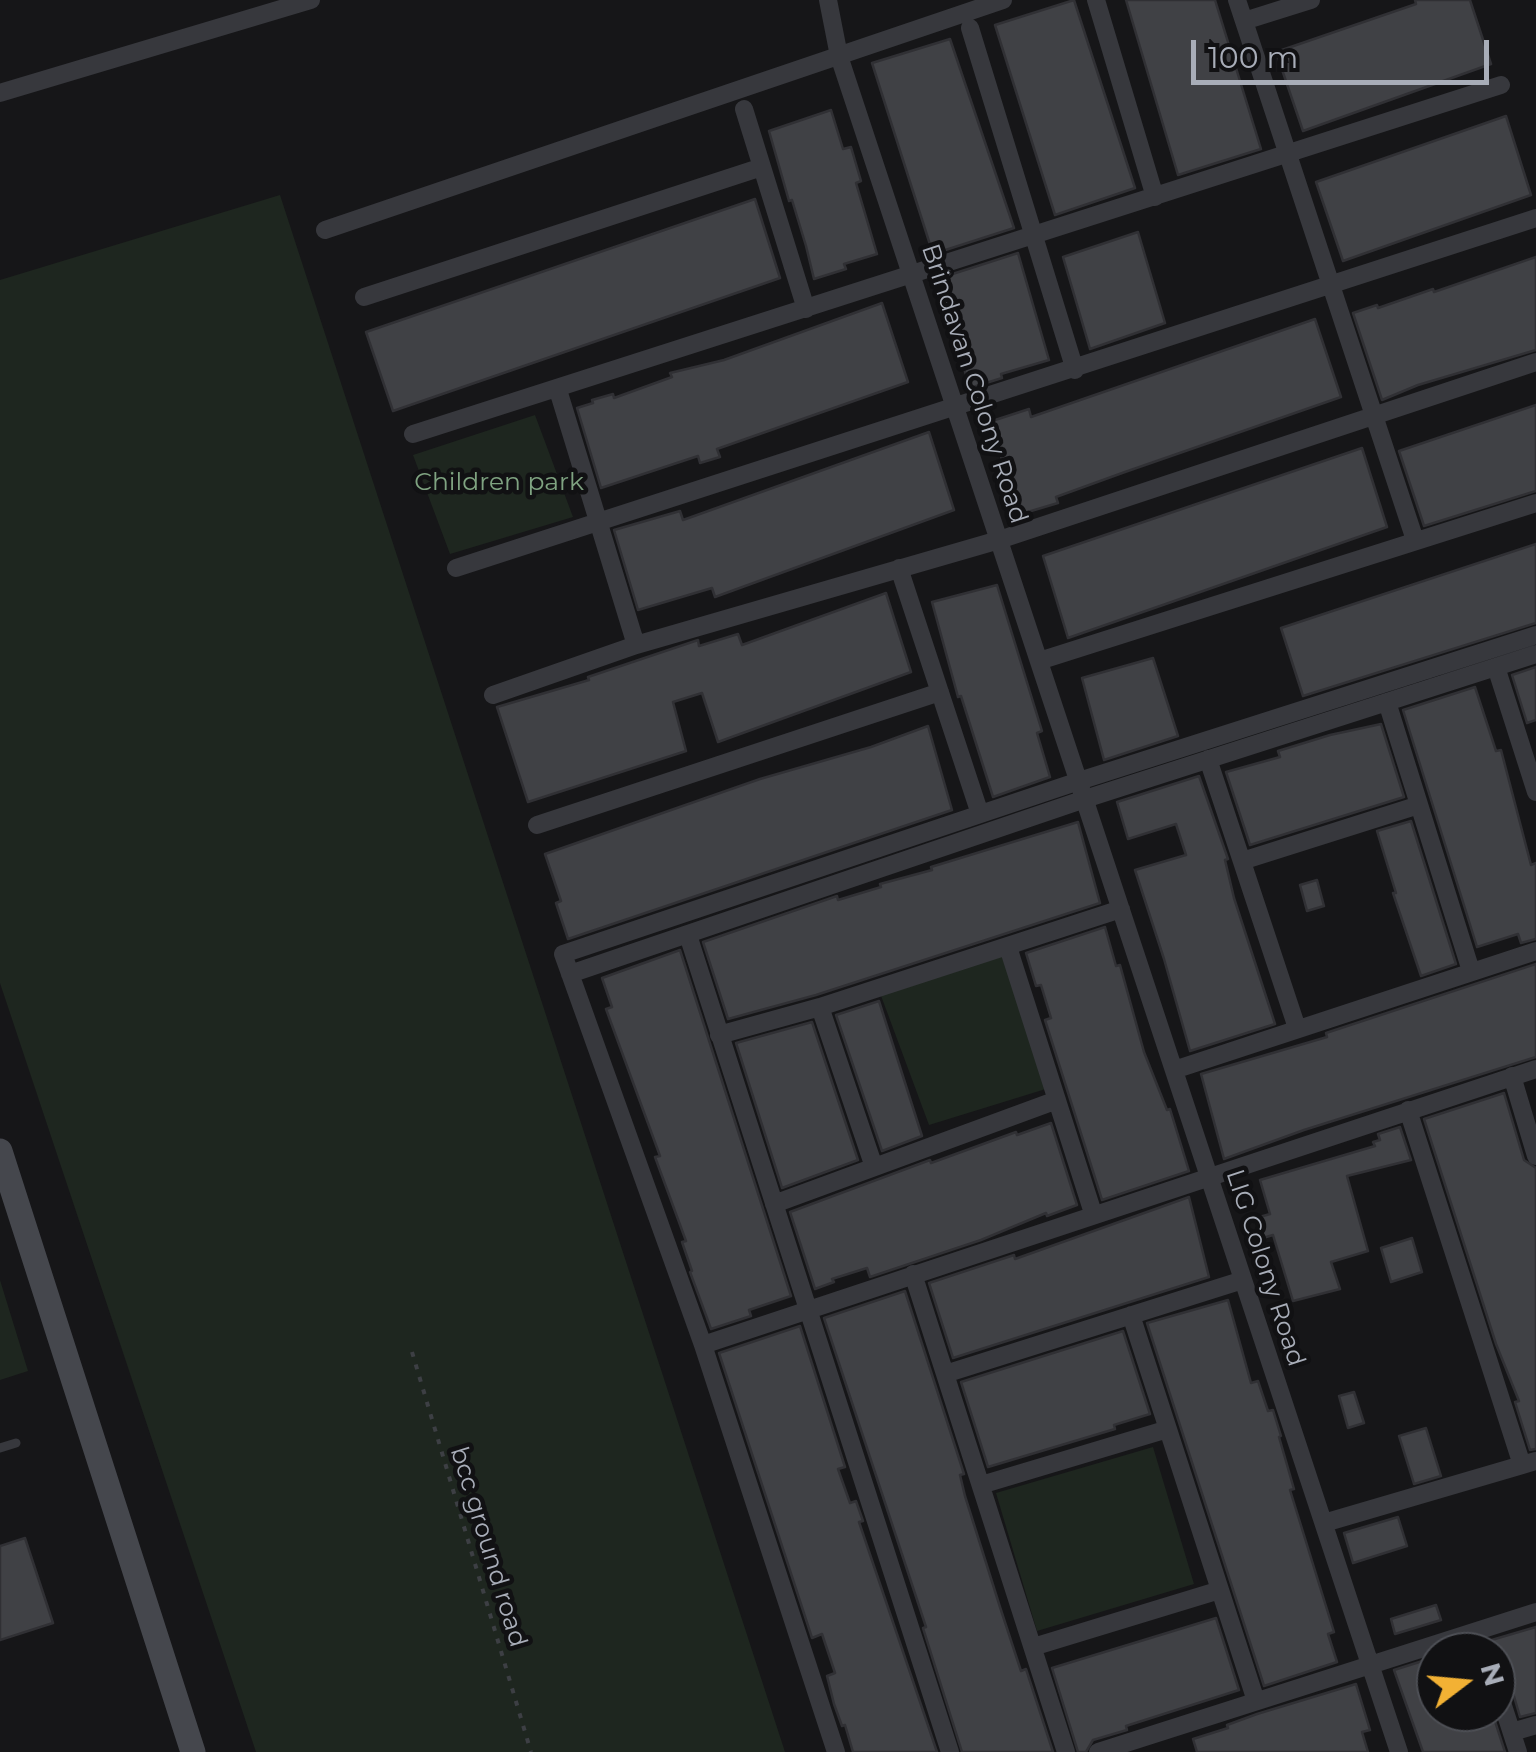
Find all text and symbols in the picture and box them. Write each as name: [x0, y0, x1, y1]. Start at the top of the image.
scale bar: [1196, 20, 1494, 82]
text: 100 m: [1208, 39, 1298, 76]
street label: Brindavan Colony Road: [915, 240, 1033, 528]
park label: Children park: [414, 468, 584, 498]
street label: LIG Colony Road: [1219, 1166, 1311, 1370]
street label: bcc ground road: [443, 1443, 533, 1651]
north arrow: [1416, 1632, 1516, 1732]
text: N: [1473, 1659, 1512, 1690]

